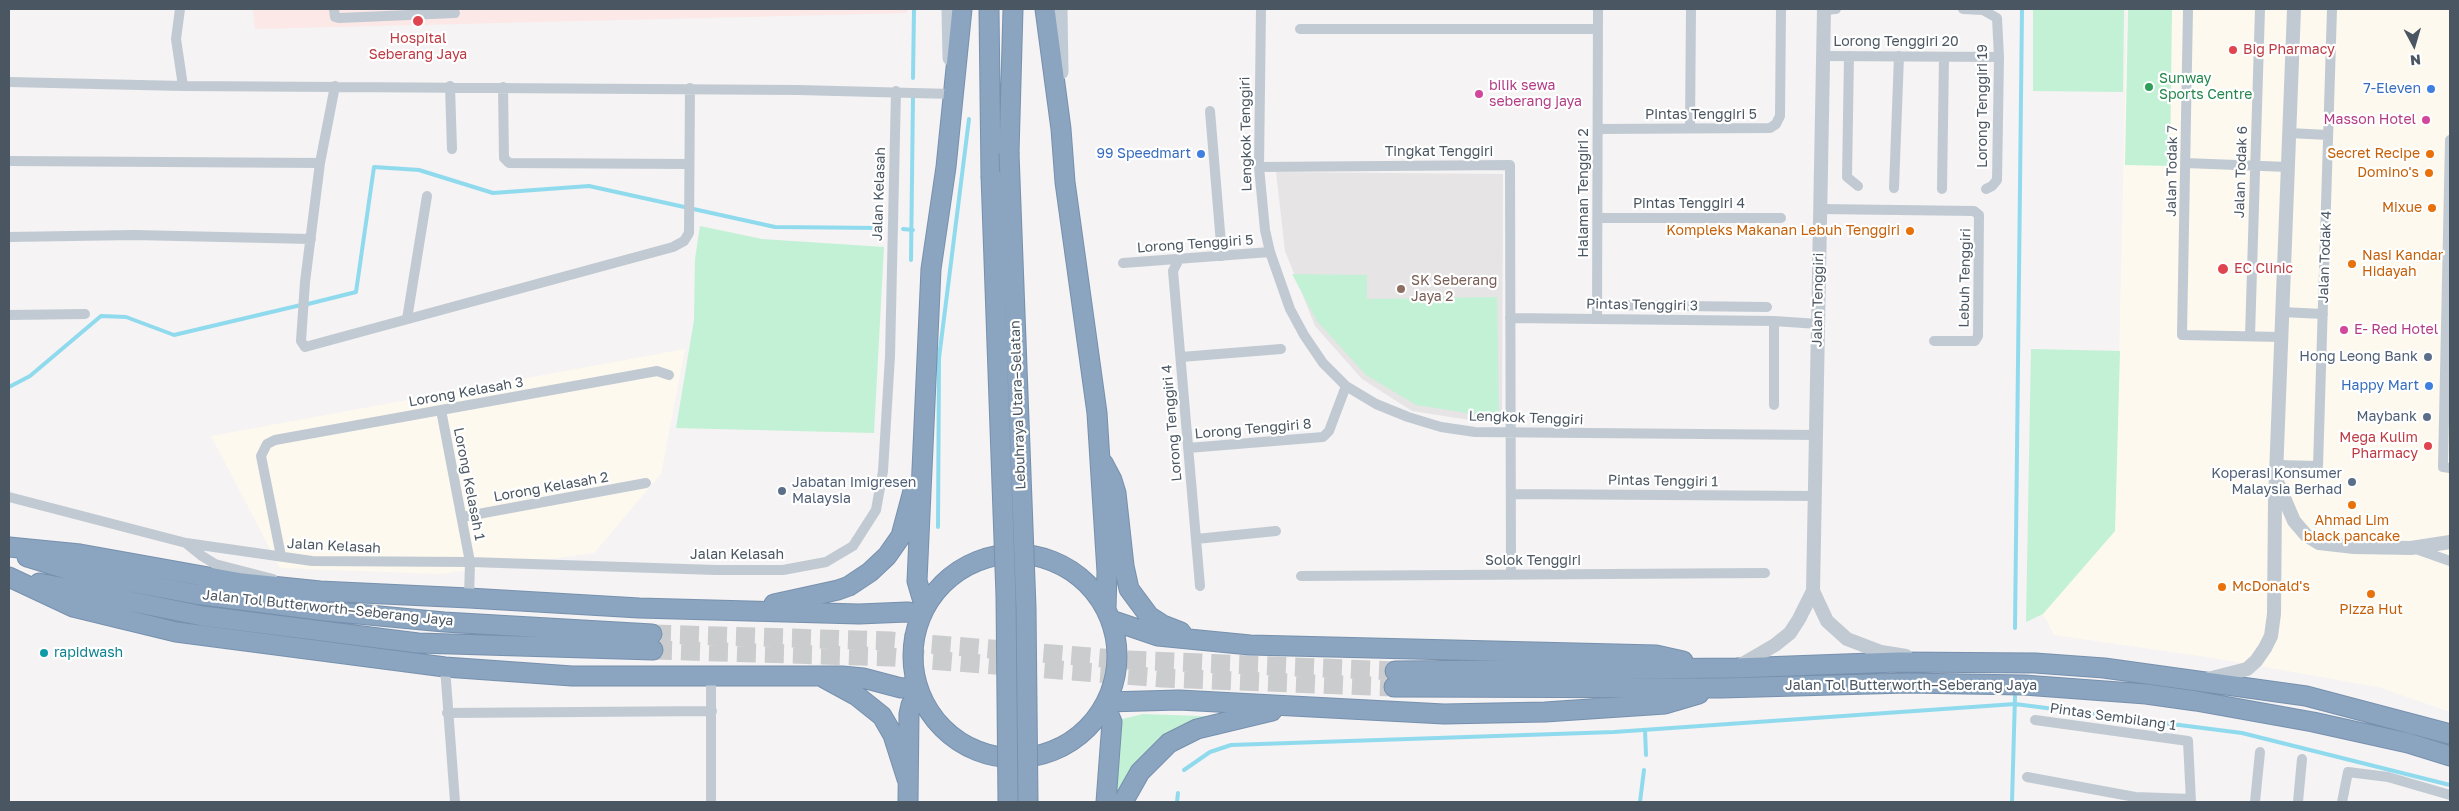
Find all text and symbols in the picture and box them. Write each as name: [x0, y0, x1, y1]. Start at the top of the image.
marker: Hospital Seberang Jaya: [411, 14, 425, 28]
north arrow: [2389, 20, 2439, 70]
place label: Hospital Seberang Jaya: [369, 31, 467, 64]
street label: Lorong Tenggiri 20: [1833, 34, 1959, 50]
place label: Big Pharmacy: [2243, 42, 2335, 58]
street label: Lorong Tenggiri 19: [1975, 44, 1991, 168]
marker: Big Pharmacy: [2227, 44, 2239, 56]
text: N: [2409, 51, 2422, 69]
place label: Sunway Sports Centre: [2159, 71, 2252, 104]
street label: Lengkok Tenggiri: [1237, 76, 1255, 192]
place label: bilik sewa seberang jaya: [1489, 78, 1582, 110]
marker: Sunway Sports Centre: [2143, 81, 2155, 93]
place label: 7-Eleven: [2363, 81, 2421, 97]
marker: 7-Eleven: [2425, 83, 2437, 95]
marker: bilik sewa seberang jaya: [1473, 88, 1485, 100]
street label: Pintas Tenggiri 5: [1645, 107, 1757, 123]
place label: Masson Hotel: [2323, 112, 2416, 128]
marker: Masson Hotel: [2420, 114, 2432, 126]
street label: Jalan Todak 7: [2163, 125, 2181, 217]
street label: Jalan Todak 6: [2231, 126, 2251, 218]
street label: Halaman Tenggiri 2: [1576, 128, 1592, 258]
street label: Tingkat Tenggiri: [1385, 144, 1493, 160]
place label: 99 Speedmart: [1097, 146, 1191, 162]
place label: Secret Recipe: [2327, 146, 2420, 162]
street label: Jalan Kelasah: [869, 147, 889, 241]
marker: 99 Speedmart: [1195, 148, 1207, 160]
marker: Secret Recipe: [2424, 148, 2436, 160]
place label: Domino's: [2357, 165, 2419, 181]
marker: Domino's: [2423, 167, 2435, 179]
street label: Pintas Tenggiri 4: [1633, 196, 1745, 212]
place label: Mixue: [2382, 200, 2422, 216]
marker: Mixue: [2426, 202, 2438, 214]
street label: Jalan Todak 4: [2315, 211, 2335, 303]
place label: Kompleks Makanan Lebuh Tenggiri: [1666, 223, 1900, 239]
marker: Kompleks Makanan Lebuh Tenggiri: [1904, 225, 1916, 237]
street label: Lebuh Tenggiri: [1956, 228, 1974, 328]
street label: Lorong Tenggiri 5: [1136, 232, 1254, 256]
place label: Nasi Kandar Hidayah: [2362, 248, 2443, 280]
street label: Jalan Tenggiri: [1809, 253, 1827, 347]
marker: Nasi Kandar Hidayah: [2346, 258, 2358, 270]
place label: EC Clinic: [2234, 261, 2293, 277]
marker: EC Clinic: [2216, 262, 2230, 276]
place label: SK Seberang Jaya 2: [1411, 273, 1497, 306]
marker: SK Seberang Jaya 2: [1395, 283, 1407, 295]
street label: Pintas Tenggiri 3: [1586, 296, 1698, 314]
street label: Lebuhraya Utara–Selatan: [1007, 320, 1029, 490]
place label: E- Red Hotel: [2354, 322, 2438, 338]
marker: E- Red Hotel: [2338, 324, 2350, 336]
place label: Hong Leong Bank: [2299, 349, 2418, 365]
marker: Hong Leong Bank: [2422, 351, 2434, 363]
street label: Lorong Tenggiri 4: [1159, 364, 1185, 482]
street label: Lorong Kelasah 3: [407, 374, 525, 410]
place label: Happy Mart: [2341, 378, 2419, 394]
marker: Happy Mart: [2423, 380, 2435, 392]
street label: Lengkok Tenggiri: [1468, 408, 1584, 428]
place label: Maybank: [2356, 409, 2417, 425]
marker: Maybank: [2421, 411, 2433, 423]
street label: Lorong Tenggiri 8: [1194, 416, 1312, 442]
street label: Lorong Kelasah 1: [450, 426, 488, 542]
place label: Mega Kulim Pharmacy: [2339, 430, 2418, 462]
marker: Mega Kulim Pharmacy: [2422, 440, 2434, 452]
place label: Koperasi Konsumer Malaysia Berhad: [2211, 466, 2342, 498]
street label: Lorong Kelasah 2: [492, 469, 610, 505]
street label: Pintas Tenggiri 1: [1608, 472, 1718, 490]
place label: Jabatan Imigresen Malaysia: [792, 475, 916, 508]
marker: Koperasi Konsumer Malaysia Berhad: [2346, 476, 2358, 488]
marker: Jabatan Imigresen Malaysia: [776, 485, 788, 497]
marker: Ahmad Lim black pancake: [2346, 499, 2358, 511]
place label: Ahmad Lim black pancake: [2304, 513, 2400, 546]
street label: Jalan Kelasah: [287, 535, 381, 557]
street label: Jalan Kelasah: [690, 547, 784, 563]
street label: Solok Tenggiri: [1485, 553, 1581, 569]
place label: McDonald's: [2232, 579, 2310, 595]
marker: McDonald's: [2216, 581, 2228, 593]
street label: Jalan Tol Butterworth–Seberang Jaya: [202, 586, 454, 630]
marker: Pizza Hut: [2365, 588, 2377, 600]
place label: Pizza Hut: [2339, 602, 2403, 618]
place label: rapidwash: [54, 645, 123, 661]
marker: rapidwash: [38, 647, 50, 659]
street label: Jalan Tol Butterworth–Seberang Jaya: [1785, 678, 2037, 694]
street label: Pintas Sembilang 1: [2049, 700, 2177, 734]

